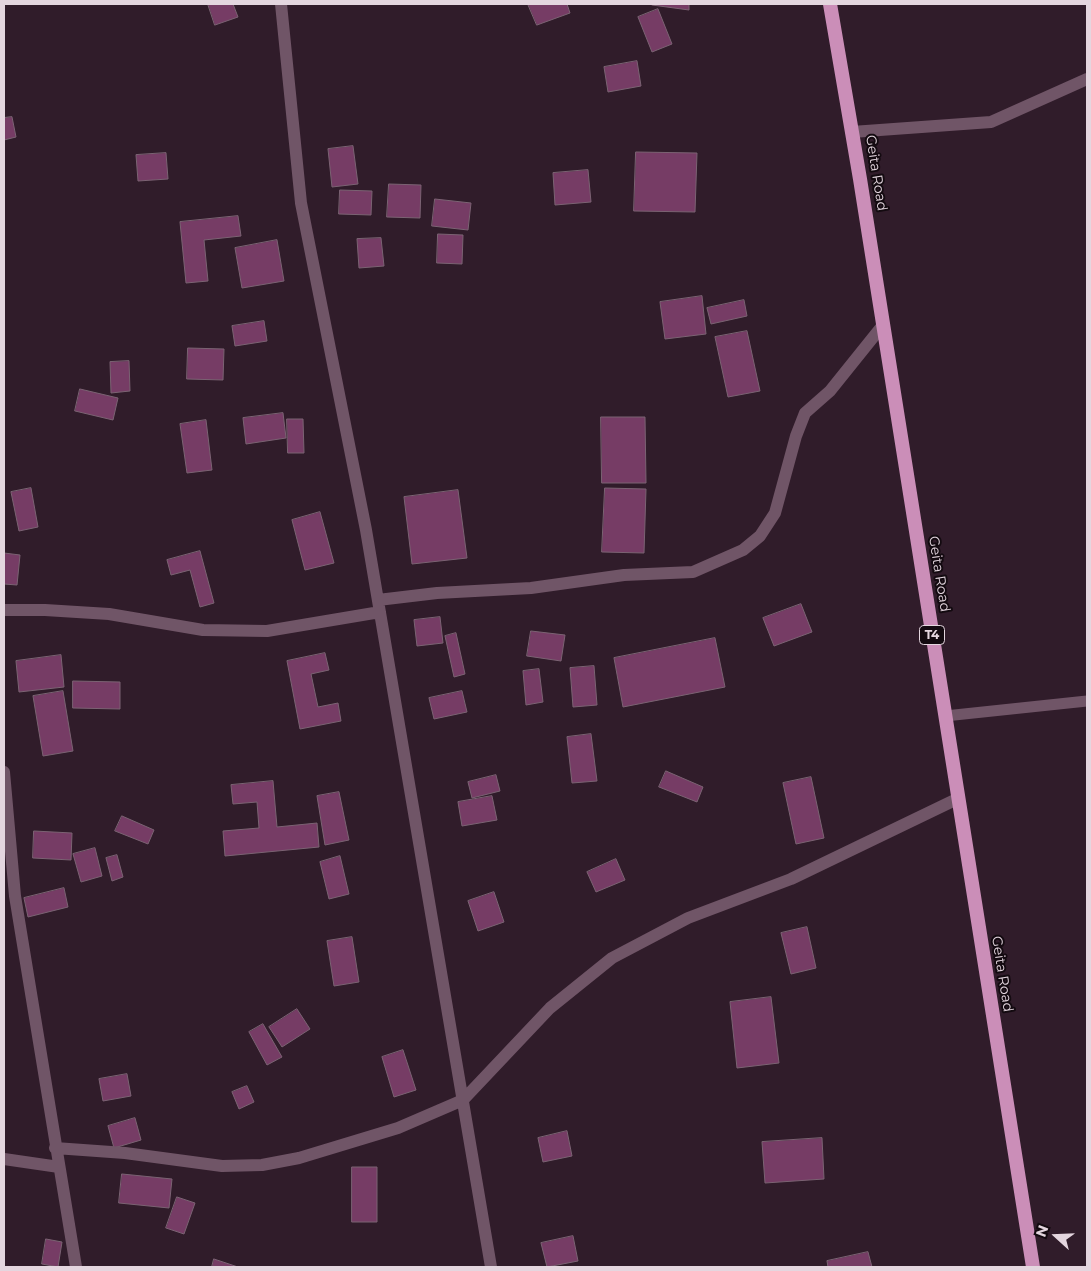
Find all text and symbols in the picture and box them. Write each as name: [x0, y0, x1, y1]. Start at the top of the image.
street label: Geita Road: [862, 134, 890, 212]
street label: Geita Road: [925, 535, 953, 613]
road number: T4: [920, 626, 944, 644]
street label: Geita Road: [988, 935, 1016, 1013]
north arrow: [1031, 1211, 1081, 1261]
text: N: [1032, 1222, 1052, 1239]

